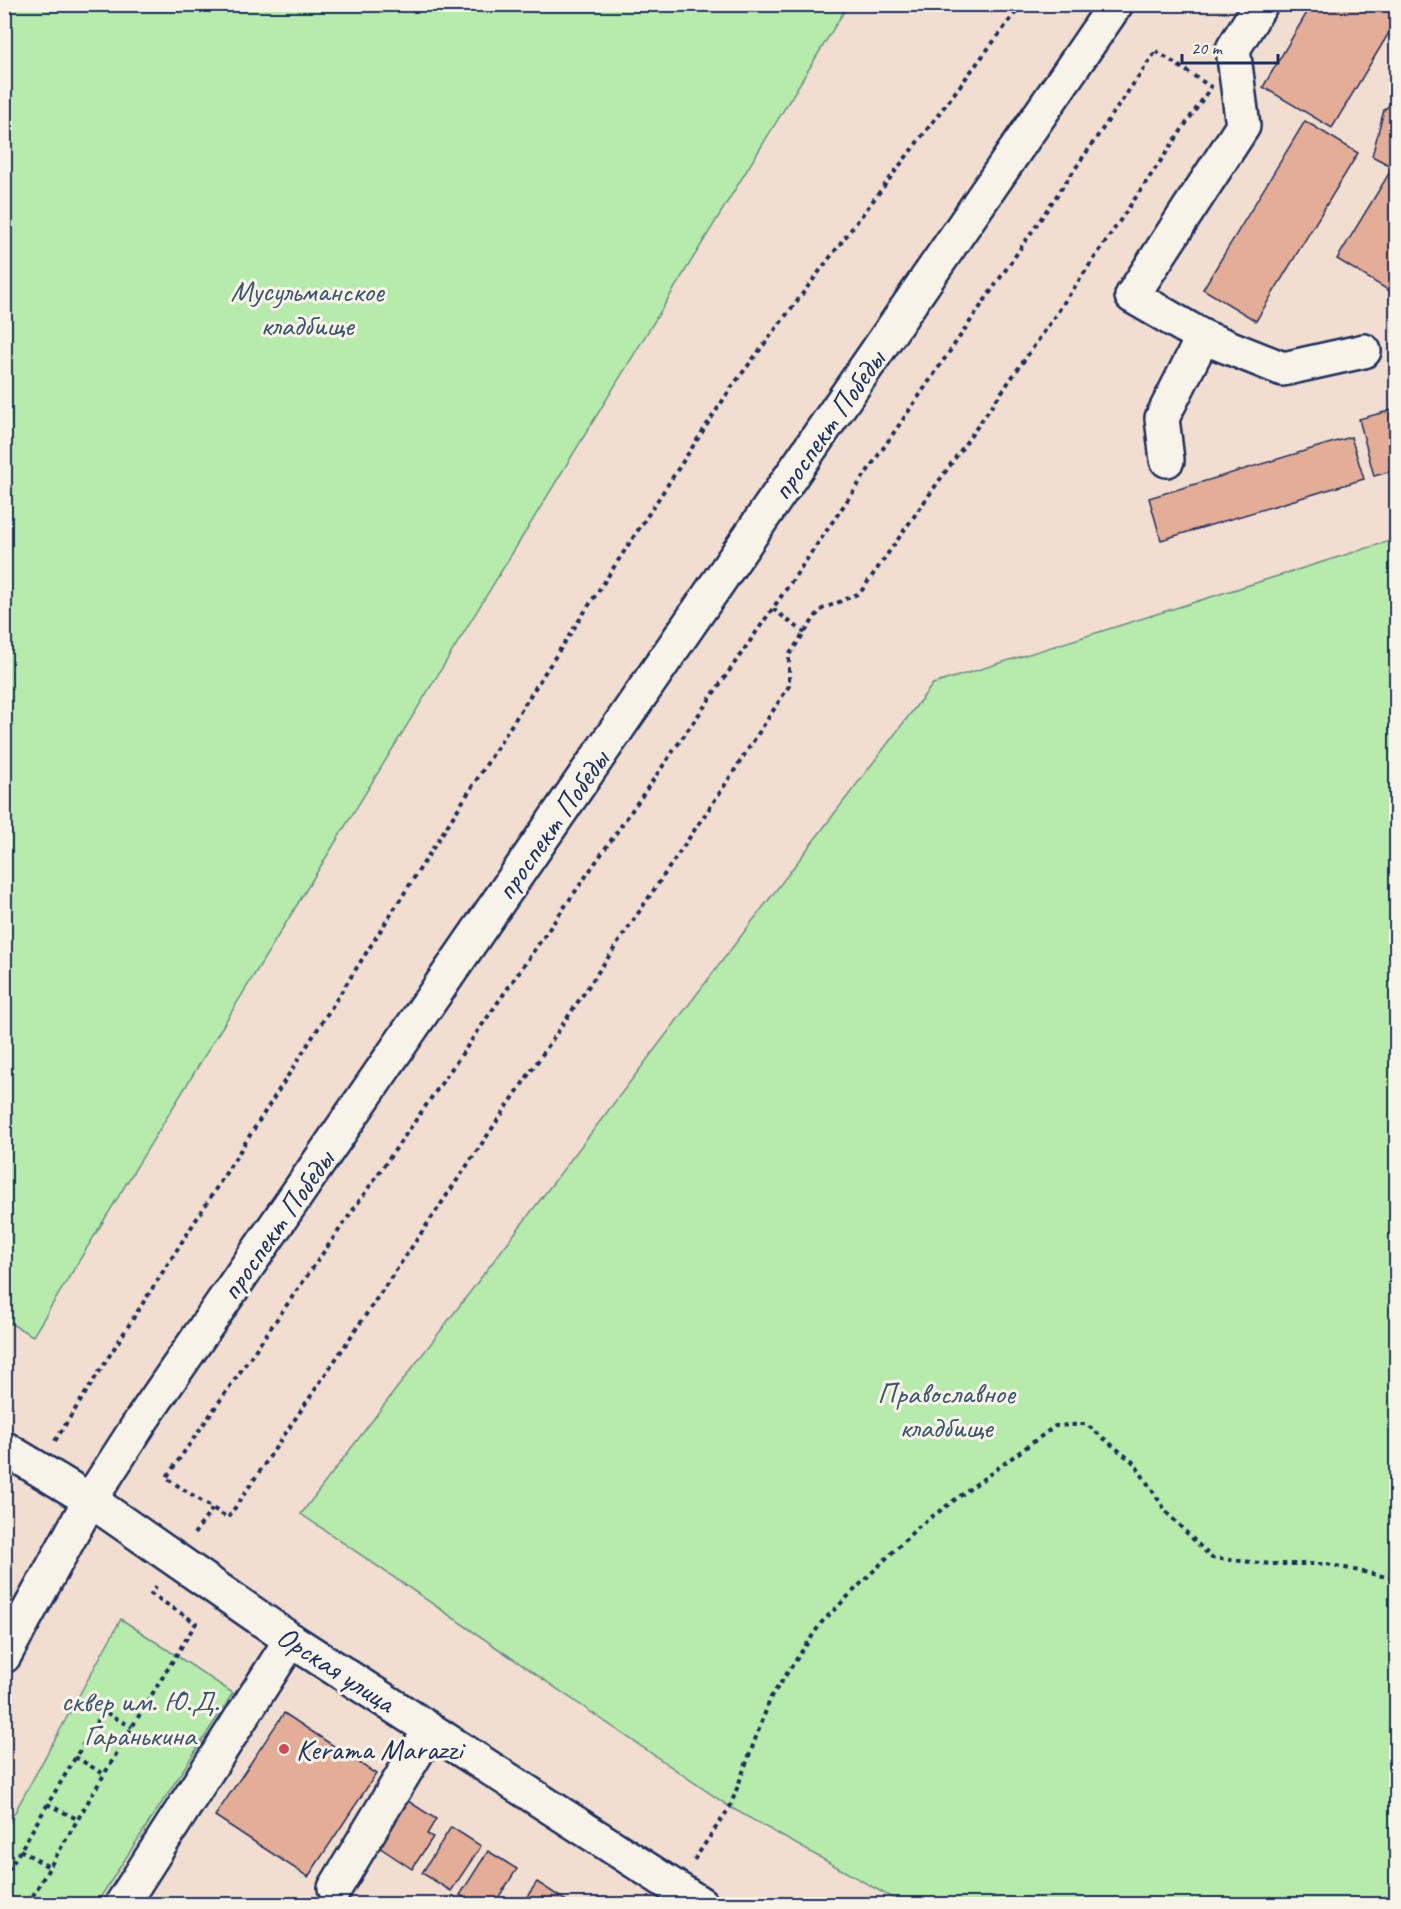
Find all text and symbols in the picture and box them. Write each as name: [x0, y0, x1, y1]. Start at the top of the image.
scale bar: [1182, 27, 1278, 65]
text: 20 m: [1191, 37, 1224, 59]
park label: Мусульманское кладбище: [230, 272, 386, 344]
street label: проспект Победы: [762, 341, 895, 507]
street label: проспект Победы: [486, 741, 619, 907]
street label: проспект Победы: [211, 1141, 344, 1307]
park label: Православное кладбище: [877, 1374, 1017, 1446]
street label: Орская улица: [270, 1617, 404, 1722]
park label: сквер им. Ю.Д. Гаранькина: [61, 1682, 219, 1754]
place label: Kerama Marazzi: [296, 1730, 466, 1768]
marker: Kerama Marazzi: [277, 1742, 291, 1756]

